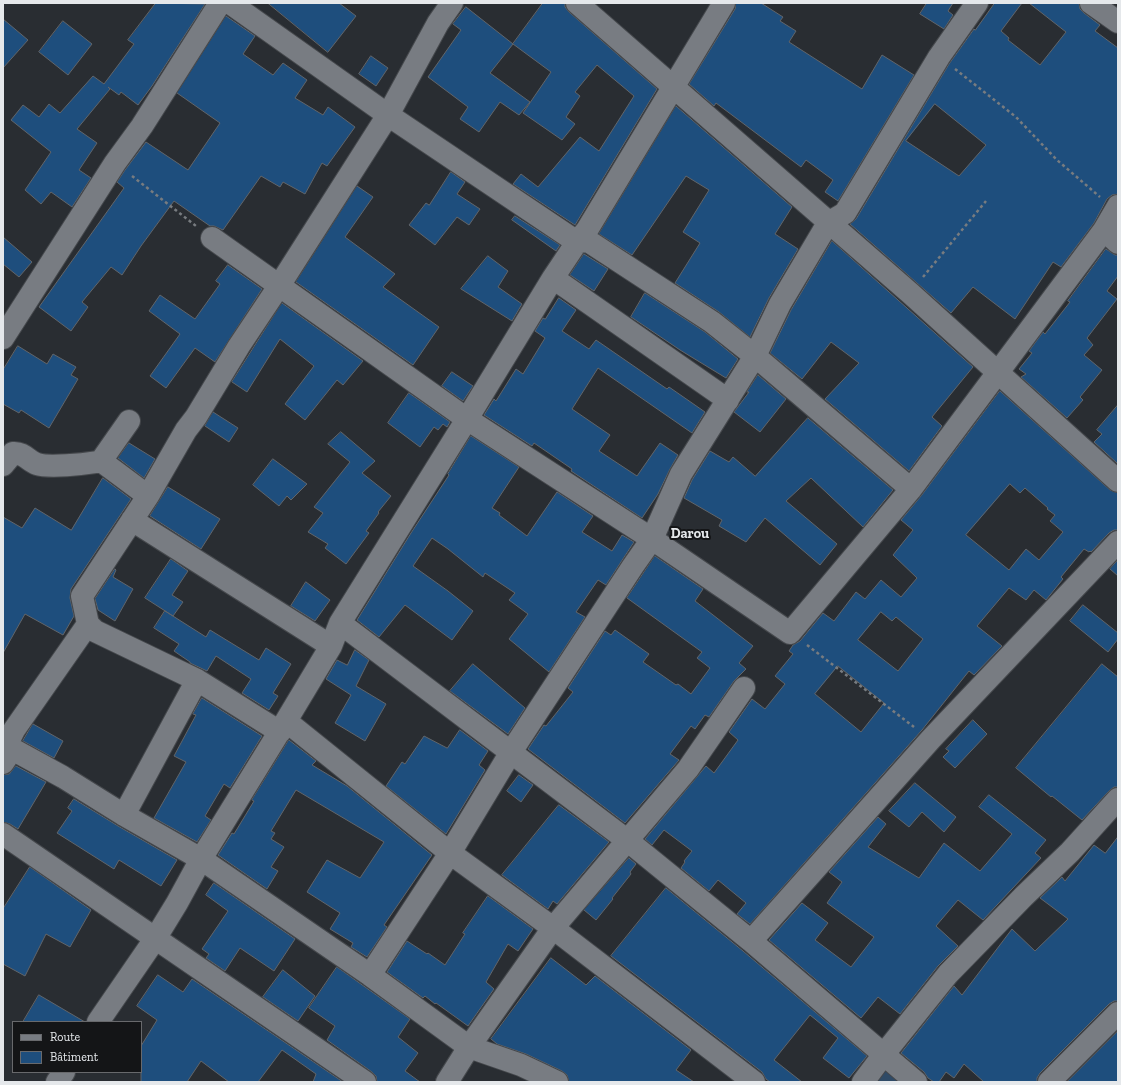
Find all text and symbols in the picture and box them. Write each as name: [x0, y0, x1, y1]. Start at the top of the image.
district label: Darou: [671, 526, 709, 542]
legend: [12, 1021, 142, 1073]
text: Route: [50, 1030, 80, 1044]
text: Bâtiment: [50, 1050, 98, 1064]

